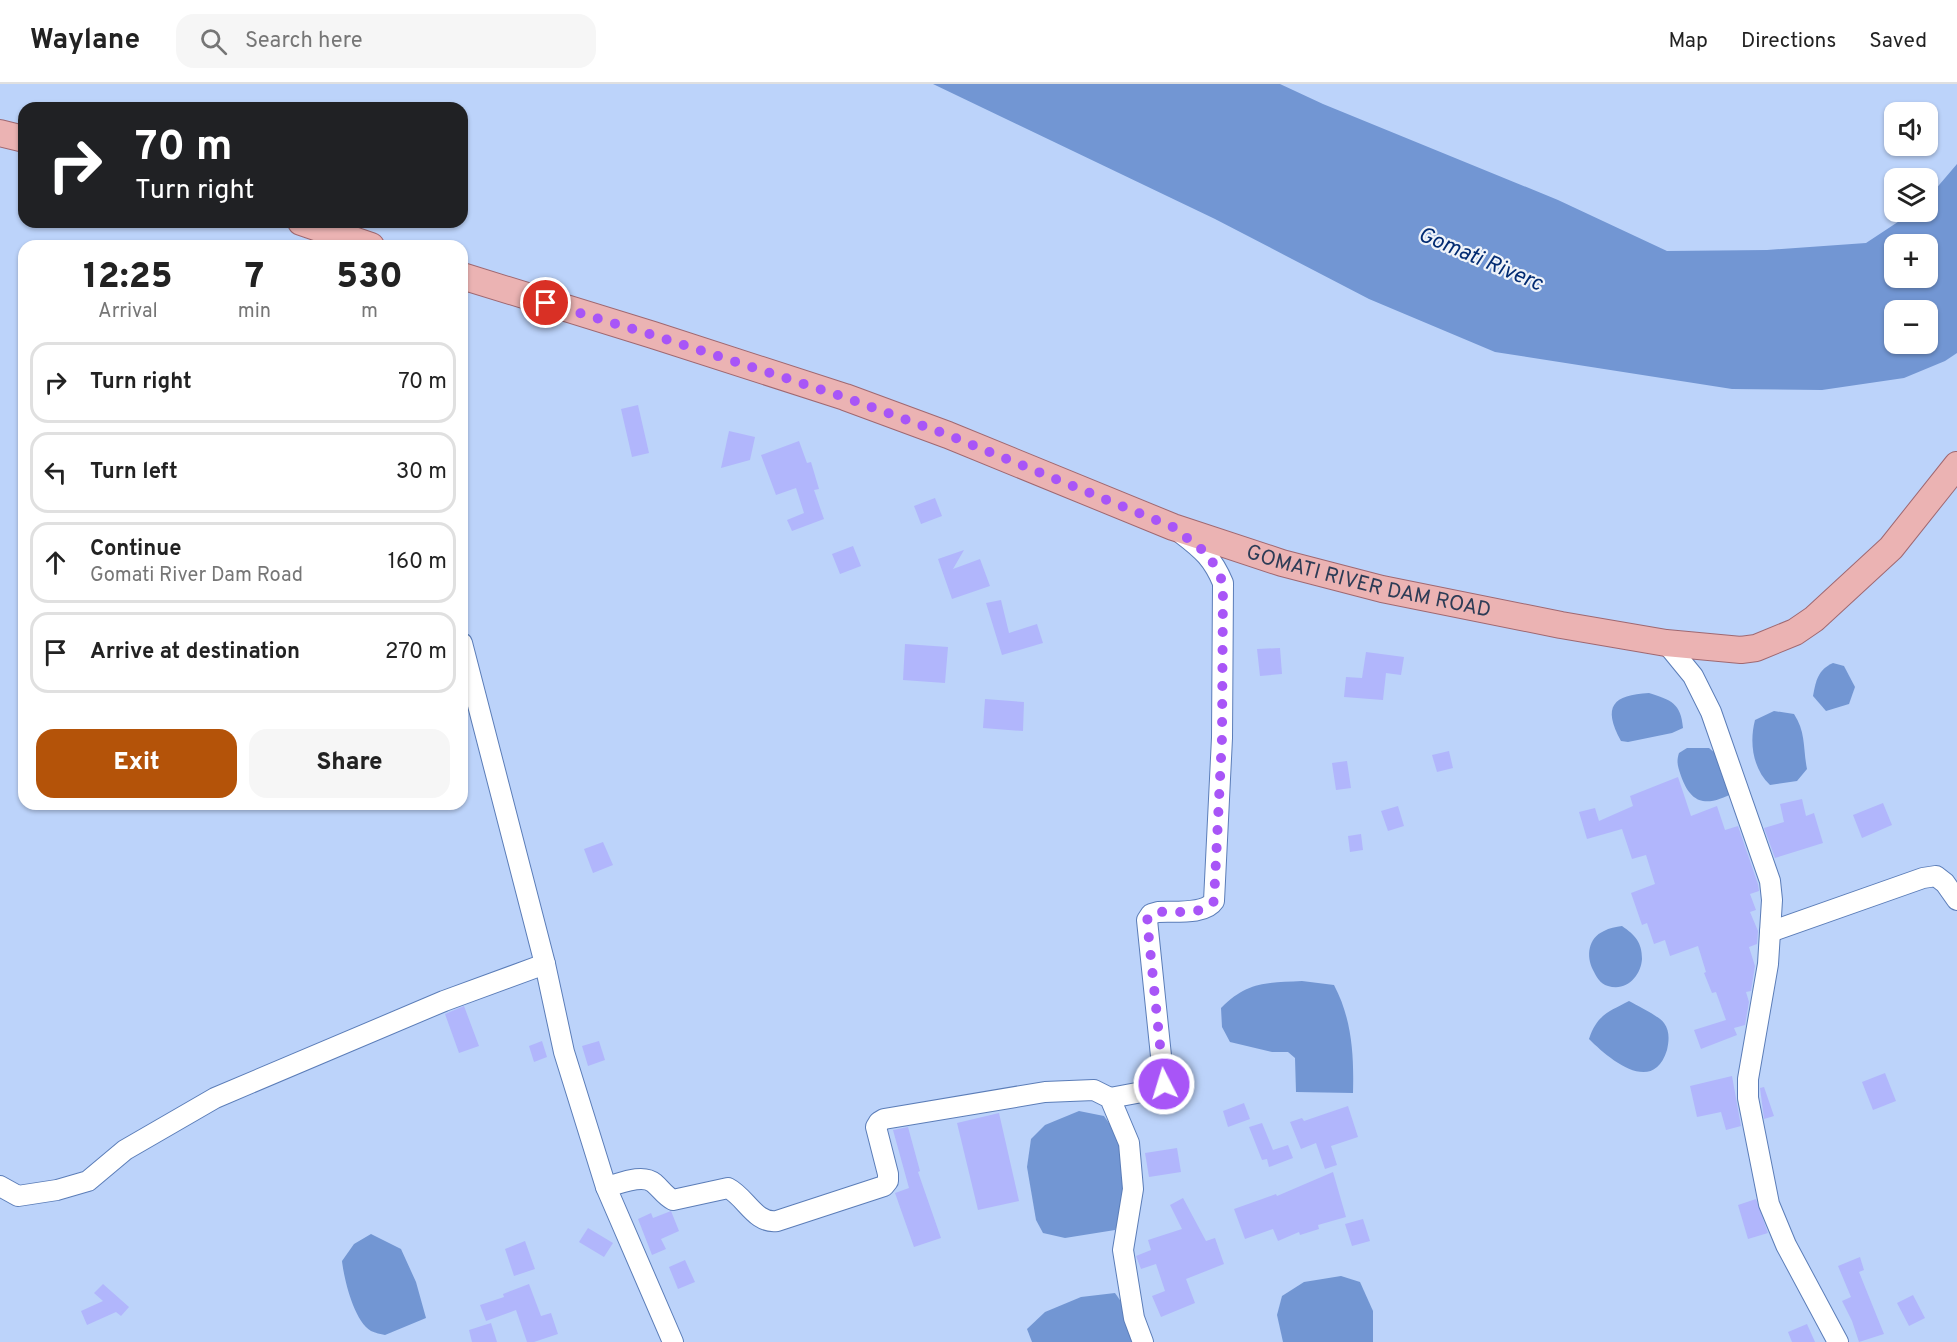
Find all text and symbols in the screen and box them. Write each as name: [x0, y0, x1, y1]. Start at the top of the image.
search box: [176, 14, 596, 68]
text: Waylane: [30, 23, 140, 59]
icon: search: [197, 25, 230, 58]
text: Search here: [245, 28, 363, 55]
text: Map: [1668, 28, 1708, 55]
text: Directions: [1741, 28, 1836, 55]
text: Saved: [1869, 28, 1927, 55]
map controls: [1884, 102, 1938, 354]
button: sound: [1884, 102, 1938, 156]
text: 70 m: [135, 122, 233, 175]
icon: right: [36, 126, 114, 204]
button: layers: [1884, 168, 1938, 222]
text: Turn right: [135, 174, 254, 208]
water label: Gomati Riverc: [1414, 222, 1547, 299]
button: +: [1884, 234, 1938, 288]
text: 12:25: [83, 255, 173, 301]
text: 7: [245, 255, 264, 301]
text: 530: [336, 255, 403, 301]
pin: [520, 277, 571, 328]
icon: arrive: [529, 286, 562, 319]
text: Arrival: [98, 299, 158, 325]
text: min: [238, 299, 271, 325]
text: m: [361, 299, 378, 325]
button: −: [1884, 300, 1938, 354]
icon: right: [39, 366, 72, 399]
text: Turn right: [90, 369, 192, 396]
text: 70 m: [398, 369, 447, 396]
icon: left: [39, 456, 72, 489]
text: Turn left: [90, 459, 178, 486]
text: 30 m: [396, 459, 447, 486]
text: Continue: [90, 536, 181, 563]
street label: GOMATI RIVER DAM ROAD: [1243, 539, 1493, 624]
icon: ahead: [39, 546, 72, 579]
text: 160 m: [388, 549, 447, 576]
text: Gomati River Dam Road: [90, 563, 303, 589]
icon: arrive: [39, 636, 72, 669]
text: Arrive at destination: [90, 639, 300, 666]
text: 270 m: [385, 639, 447, 666]
button: Exit: [36, 729, 237, 798]
button: Share: [249, 729, 450, 798]
position arrow: [1132, 1052, 1196, 1116]

